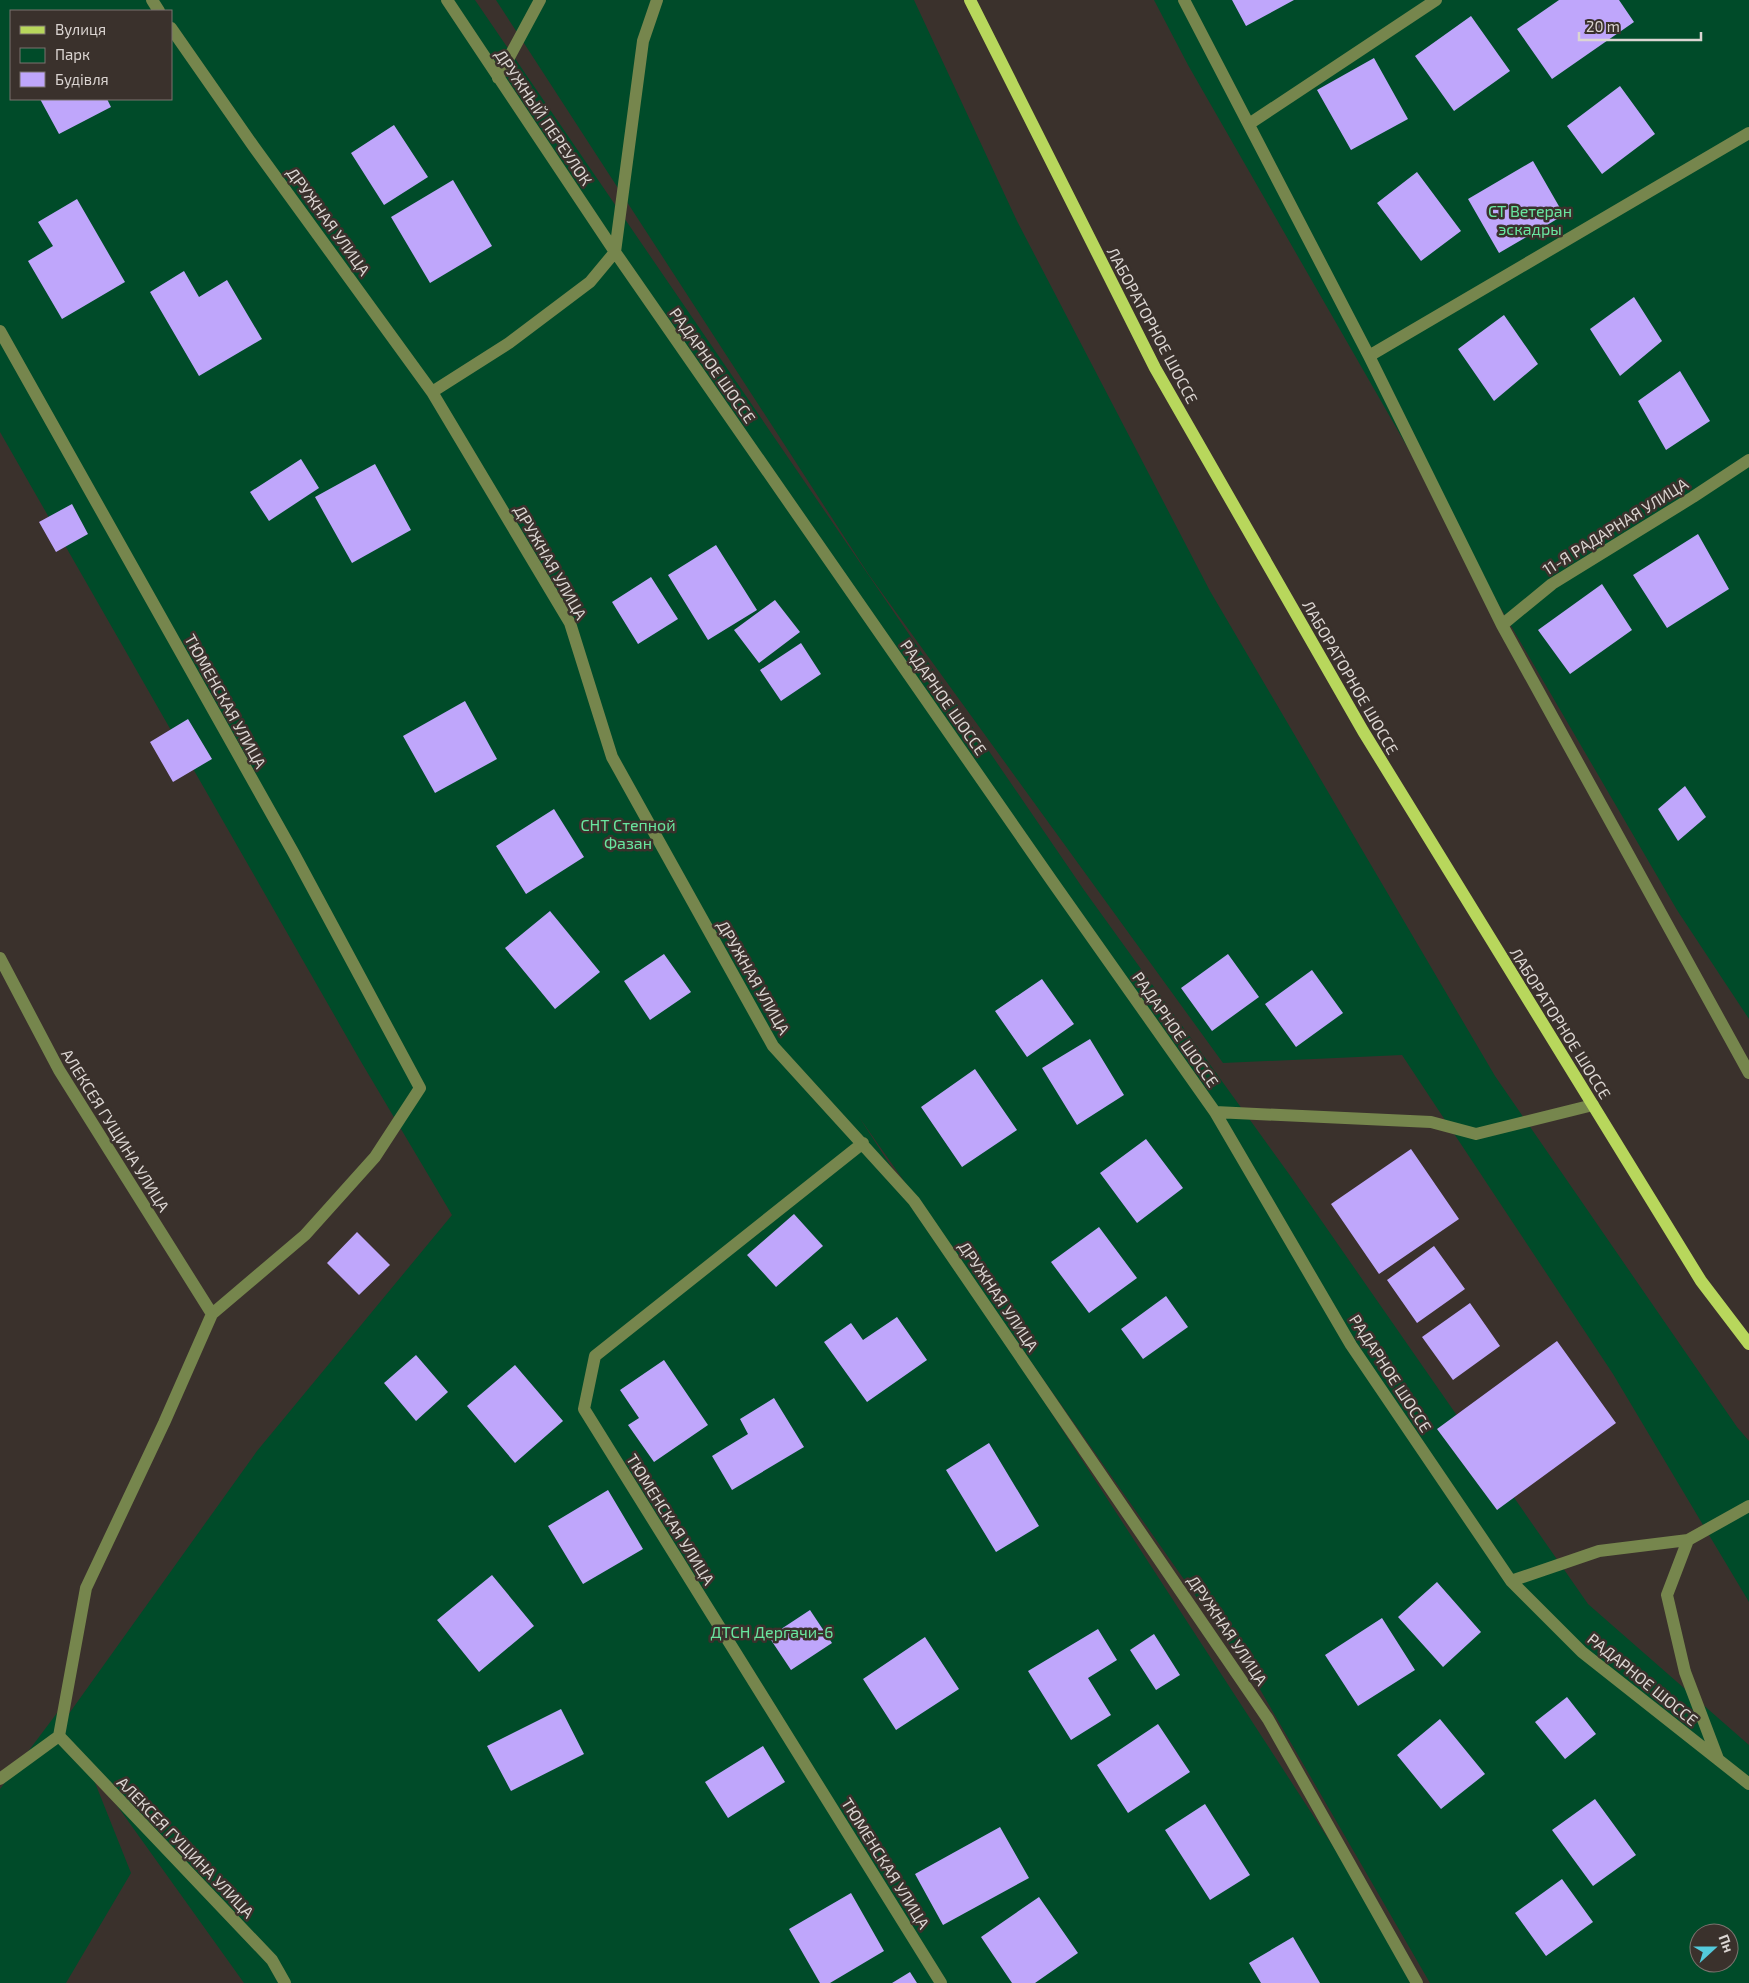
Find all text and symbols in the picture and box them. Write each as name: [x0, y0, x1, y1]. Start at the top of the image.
legend: [10, 10, 172, 100]
scale bar: [1579, 10, 1702, 42]
text: 20 m: [1586, 17, 1620, 35]
text: Вулиця: [55, 20, 106, 39]
text: Парк: [55, 45, 90, 63]
street label: ДРУЖНЫЙ ПЕРЕУЛОК: [491, 45, 597, 189]
text: Будівля: [55, 70, 109, 89]
street label: ДРУЖНАЯ УЛИЦА: [283, 163, 375, 279]
park label: СТ Ветеран эскадры: [1488, 201, 1572, 238]
street label: ЛАБОРАТОРНОЕ ШОССЕ: [1104, 243, 1202, 407]
street label: РАДАРНОЕ ШОССЕ: [666, 304, 760, 426]
street label: 11-Я РАДАРНАЯ УЛИЦА: [1539, 473, 1691, 579]
street label: ДРУЖНАЯ УЛИЦА: [511, 501, 591, 623]
street label: ЛАБОРАТОРНОЕ ШОССЕ: [1299, 597, 1403, 757]
street label: ТЮМЕНСКАЯ УЛИЦА: [181, 631, 271, 772]
street label: РАДАРНОЕ ШОССЕ: [897, 636, 991, 758]
park label: СНТ Степной Фазан: [580, 815, 676, 852]
street label: ДРУЖНАЯ УЛИЦА: [714, 916, 794, 1038]
street label: ЛАБОРАТОРНОЕ ШОССЕ: [1507, 944, 1615, 1102]
street label: РАДАРНОЕ ШОССЕ: [1129, 968, 1223, 1090]
street label: АЛЕКСЕЯ ГУЩИНА УЛИЦА: [58, 1045, 174, 1215]
street label: ДРУЖНАЯ УЛИЦА: [955, 1237, 1043, 1355]
street label: РАДАРНОЕ ШОССЕ: [1346, 1311, 1436, 1435]
street label: ТЮМЕНСКАЯ УЛИЦА: [623, 1450, 719, 1588]
street label: ДРУЖНАЯ УЛИЦА: [1184, 1571, 1272, 1689]
park label: ДТСН Дергачи-6: [711, 1622, 833, 1641]
street label: РАДАРНОЕ ШОССЕ: [1584, 1629, 1702, 1729]
street label: АЛЕКСЕЯ ГУЩИНА УЛИЦА: [114, 1772, 258, 1922]
street label: ТЮМЕНСКАЯ УЛИЦА: [838, 1794, 934, 1932]
north arrow: [1689, 1923, 1739, 1973]
text: Пн: [1715, 1932, 1738, 1955]

